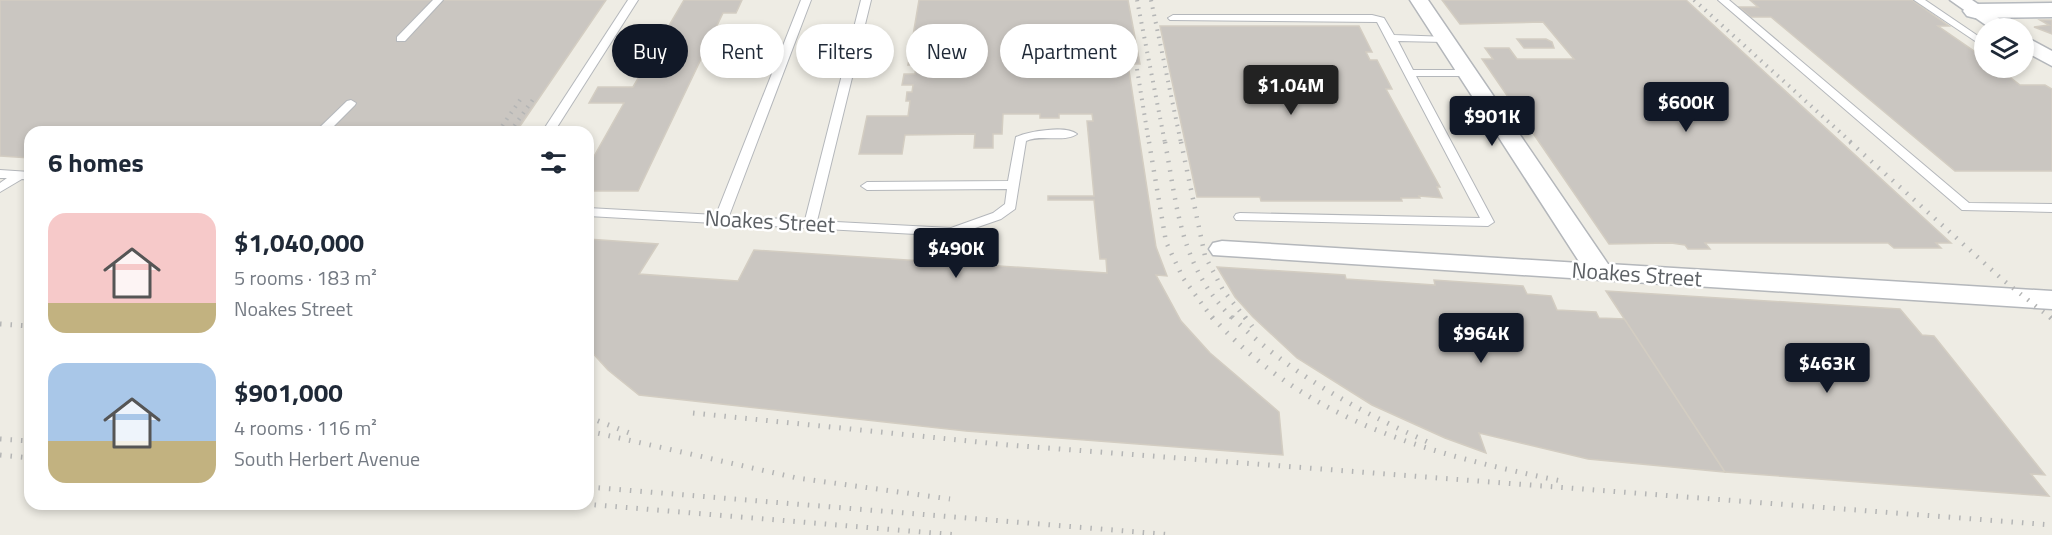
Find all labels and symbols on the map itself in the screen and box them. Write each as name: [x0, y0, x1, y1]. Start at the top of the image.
pin: $1.04M: [1242, 65, 1340, 116]
pin: $600K: [1644, 82, 1728, 133]
pin: $901K: [1450, 96, 1534, 147]
street label: Noakes Street: [704, 201, 836, 241]
pin: $490K: [914, 228, 998, 279]
street label: Noakes Street: [1571, 252, 1704, 296]
pin: $964K: [1439, 313, 1523, 364]
pin: $463K: [1785, 343, 1869, 394]

